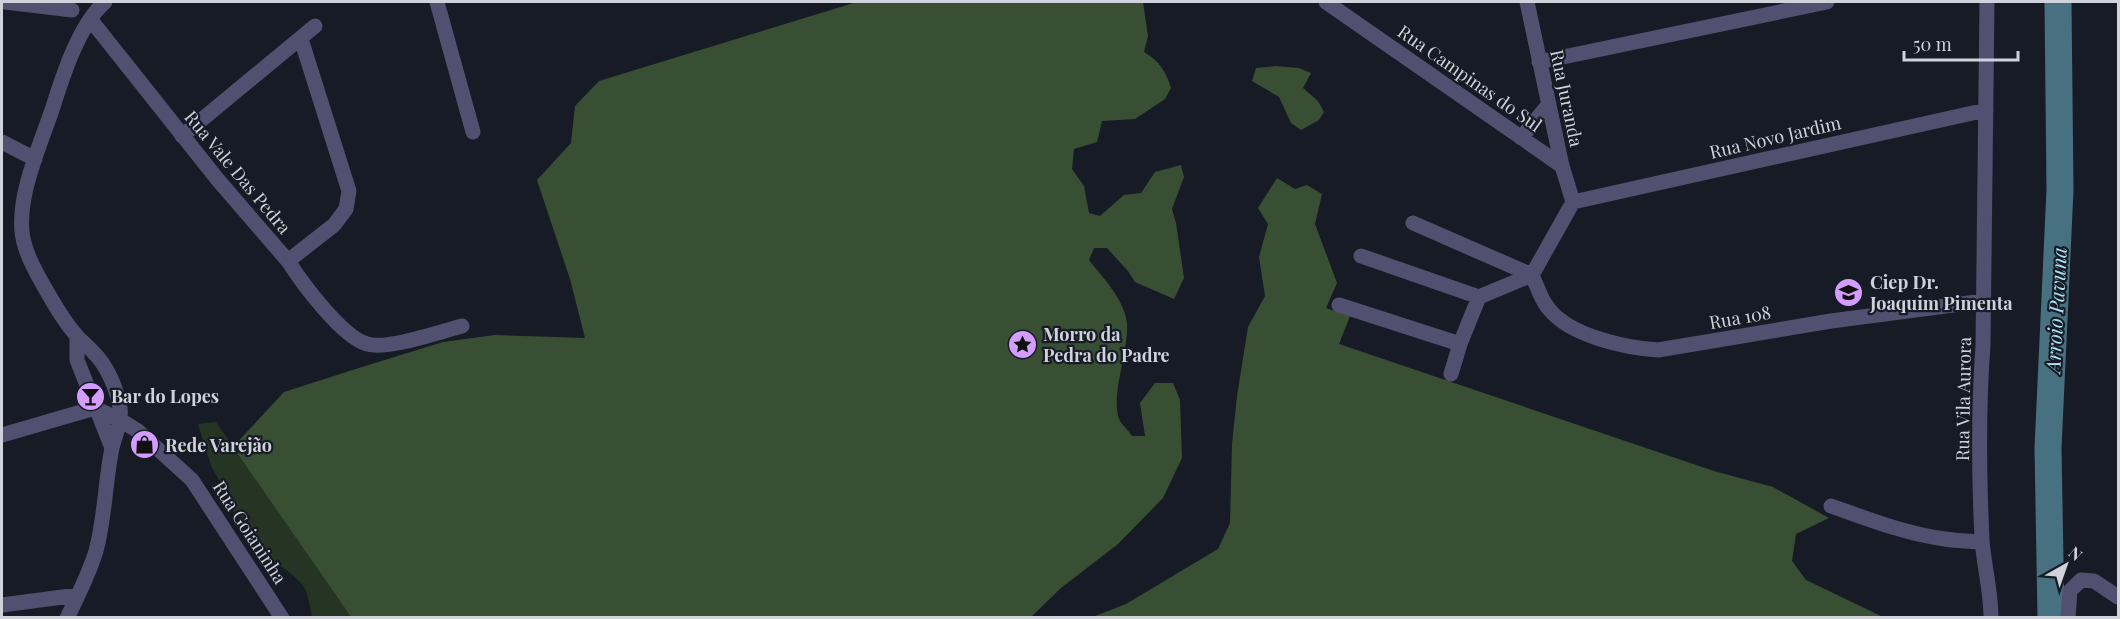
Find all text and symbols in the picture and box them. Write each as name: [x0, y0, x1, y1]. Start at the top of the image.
street label: Rua Campinas do Sul: [1393, 19, 1547, 137]
scale bar: [1904, 24, 2018, 62]
text: 50 m: [1913, 32, 1952, 56]
street label: Rua Juranda: [1545, 47, 1589, 149]
street label: Rua Vale Das Pedra: [179, 105, 297, 239]
street label: Rua Novo Jardim: [1707, 110, 1843, 164]
water label: Arroio Pavuna: [2038, 246, 2072, 376]
place label: Ciep Dr. Joaquim Pimenta: [1869, 270, 2013, 315]
school or university icon: Ciep Dr. Joaquim Pimenta: [1833, 276, 1865, 308]
street label: Rua 108: [1707, 300, 1773, 334]
place label: Morro da Pedra do Padre: [1043, 322, 1170, 367]
place icon: Morro da Pedra do Padre: [1006, 328, 1038, 360]
street label: Rua Vila Aurora: [1950, 337, 1976, 461]
bar icon: Bar do Lopes: [74, 380, 106, 412]
place label: Bar do Lopes: [111, 384, 219, 408]
shop icon: Rede Varejão: [128, 429, 160, 461]
place label: Rede Varejão: [165, 433, 272, 457]
street label: Rua Goianinha: [208, 476, 292, 588]
north arrow: [2036, 535, 2096, 595]
text: N: [2065, 541, 2087, 565]

